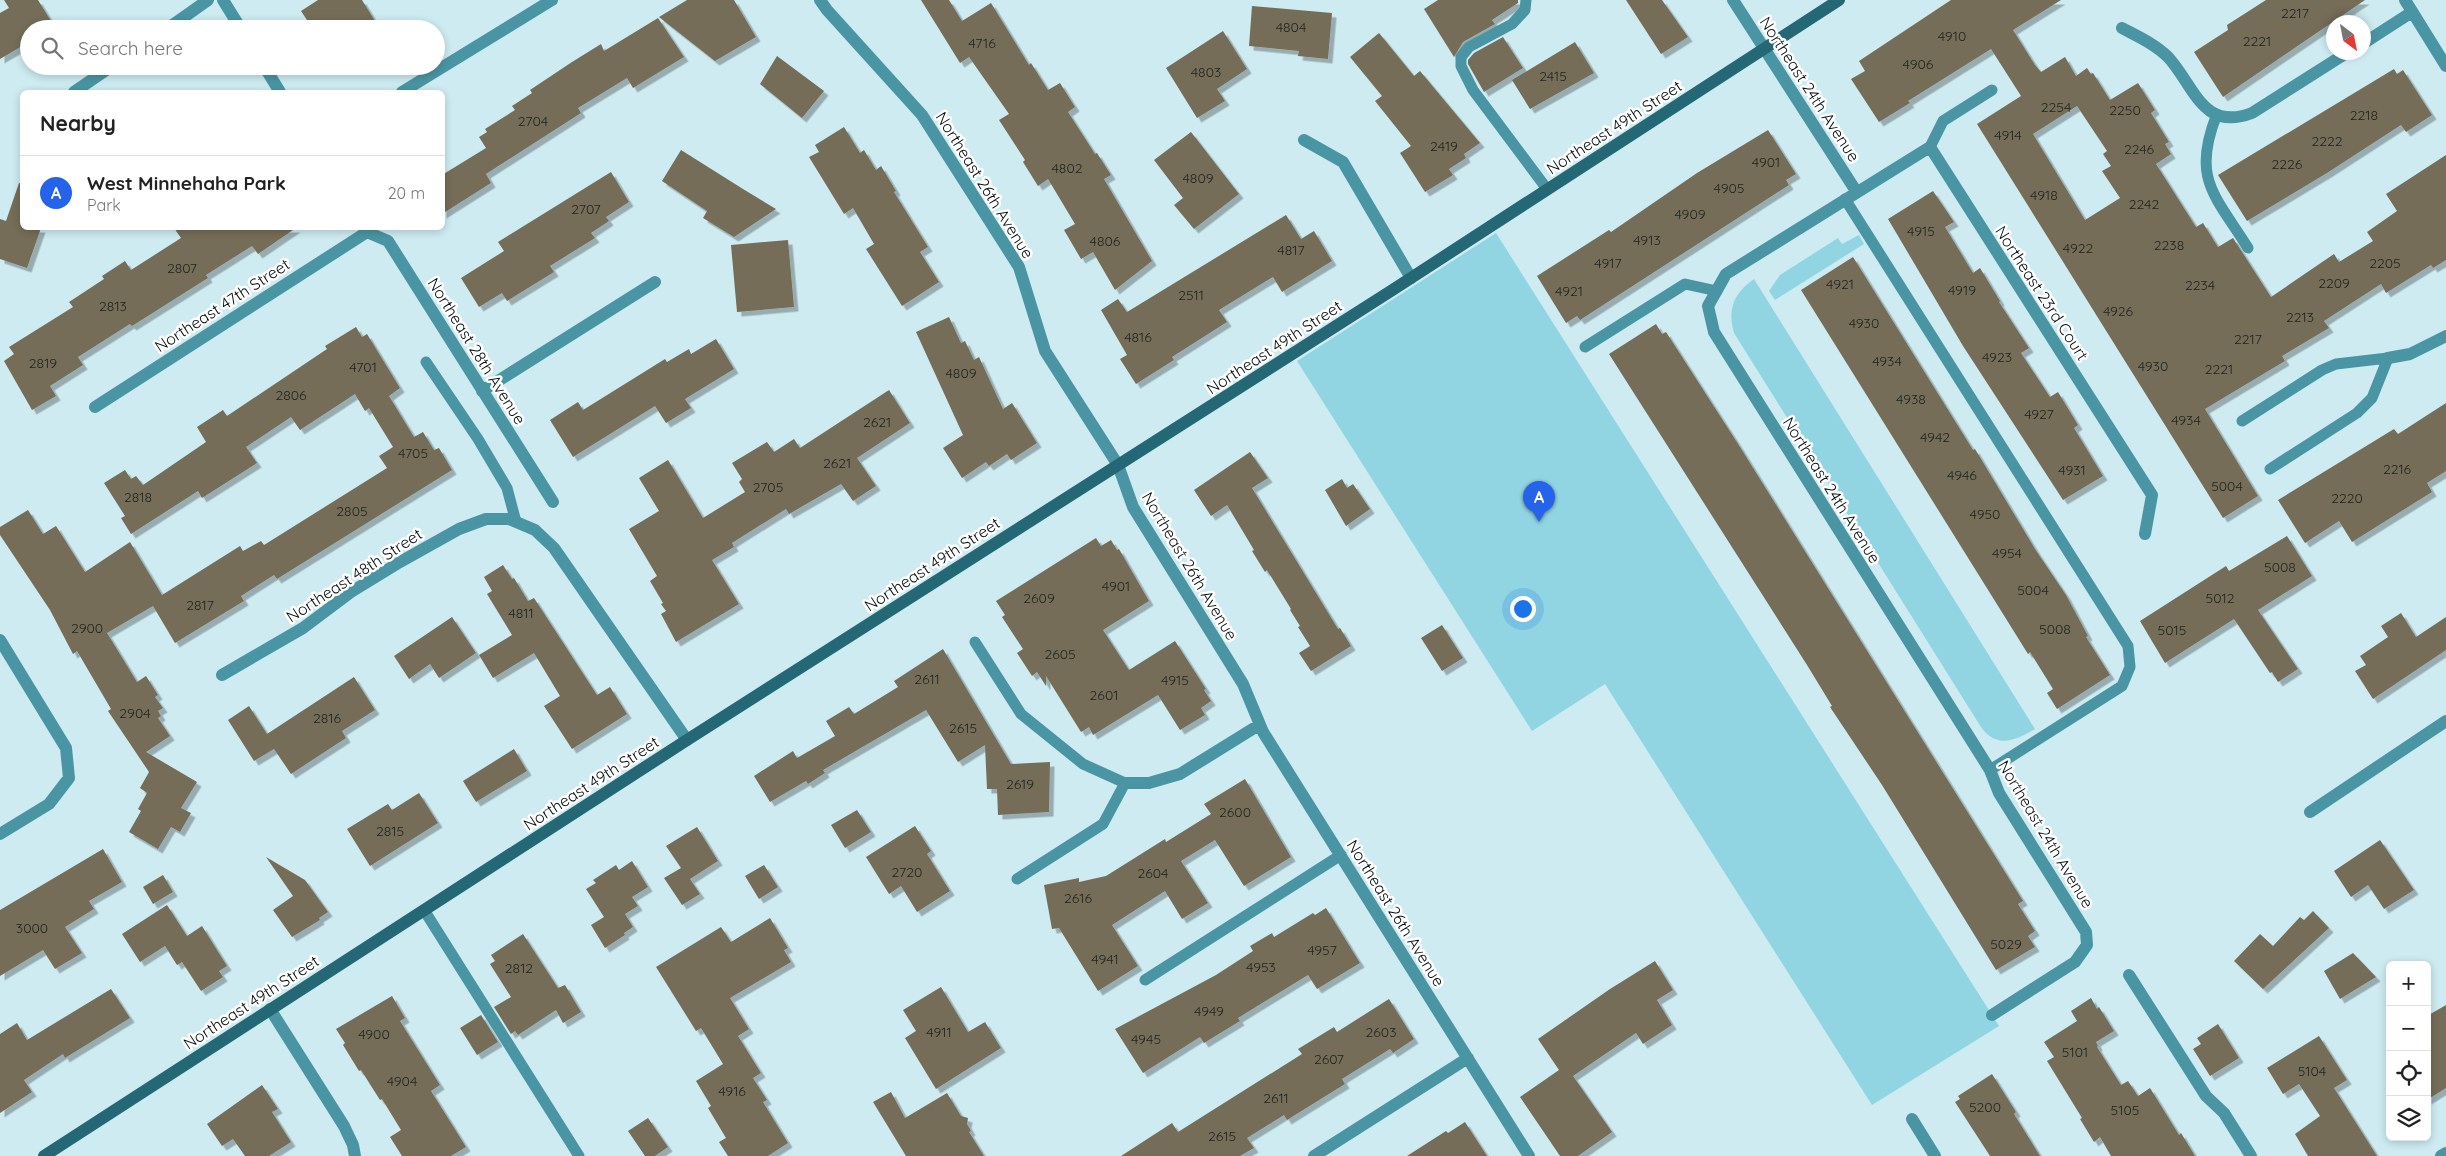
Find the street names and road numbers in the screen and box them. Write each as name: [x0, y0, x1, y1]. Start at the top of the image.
street label: Northeast 24th Avenue: [1756, 13, 1864, 165]
street label: Northeast 49th Street: [1542, 76, 1686, 178]
street label: Northeast 26th Avenue: [932, 108, 1038, 262]
street label: Northeast 23rd Court: [1991, 222, 2093, 364]
street label: Northeast 47th Street: [151, 254, 293, 356]
street label: Northeast 28th Avenue: [424, 274, 530, 428]
street label: Northeast 49th Street: [1202, 296, 1346, 398]
street label: Northeast 24th Avenue: [1779, 413, 1885, 567]
street label: Northeast 26th Avenue: [1138, 488, 1242, 644]
street label: Northeast 49th Street: [860, 513, 1004, 615]
street label: Northeast 48th Street: [282, 524, 426, 626]
street label: Northeast 49th Street: [519, 732, 663, 834]
street label: Northeast 24th Avenue: [1994, 757, 2098, 911]
street label: Northeast 26th Avenue: [1343, 836, 1449, 990]
street label: Northeast 49th Street: [179, 951, 323, 1053]

